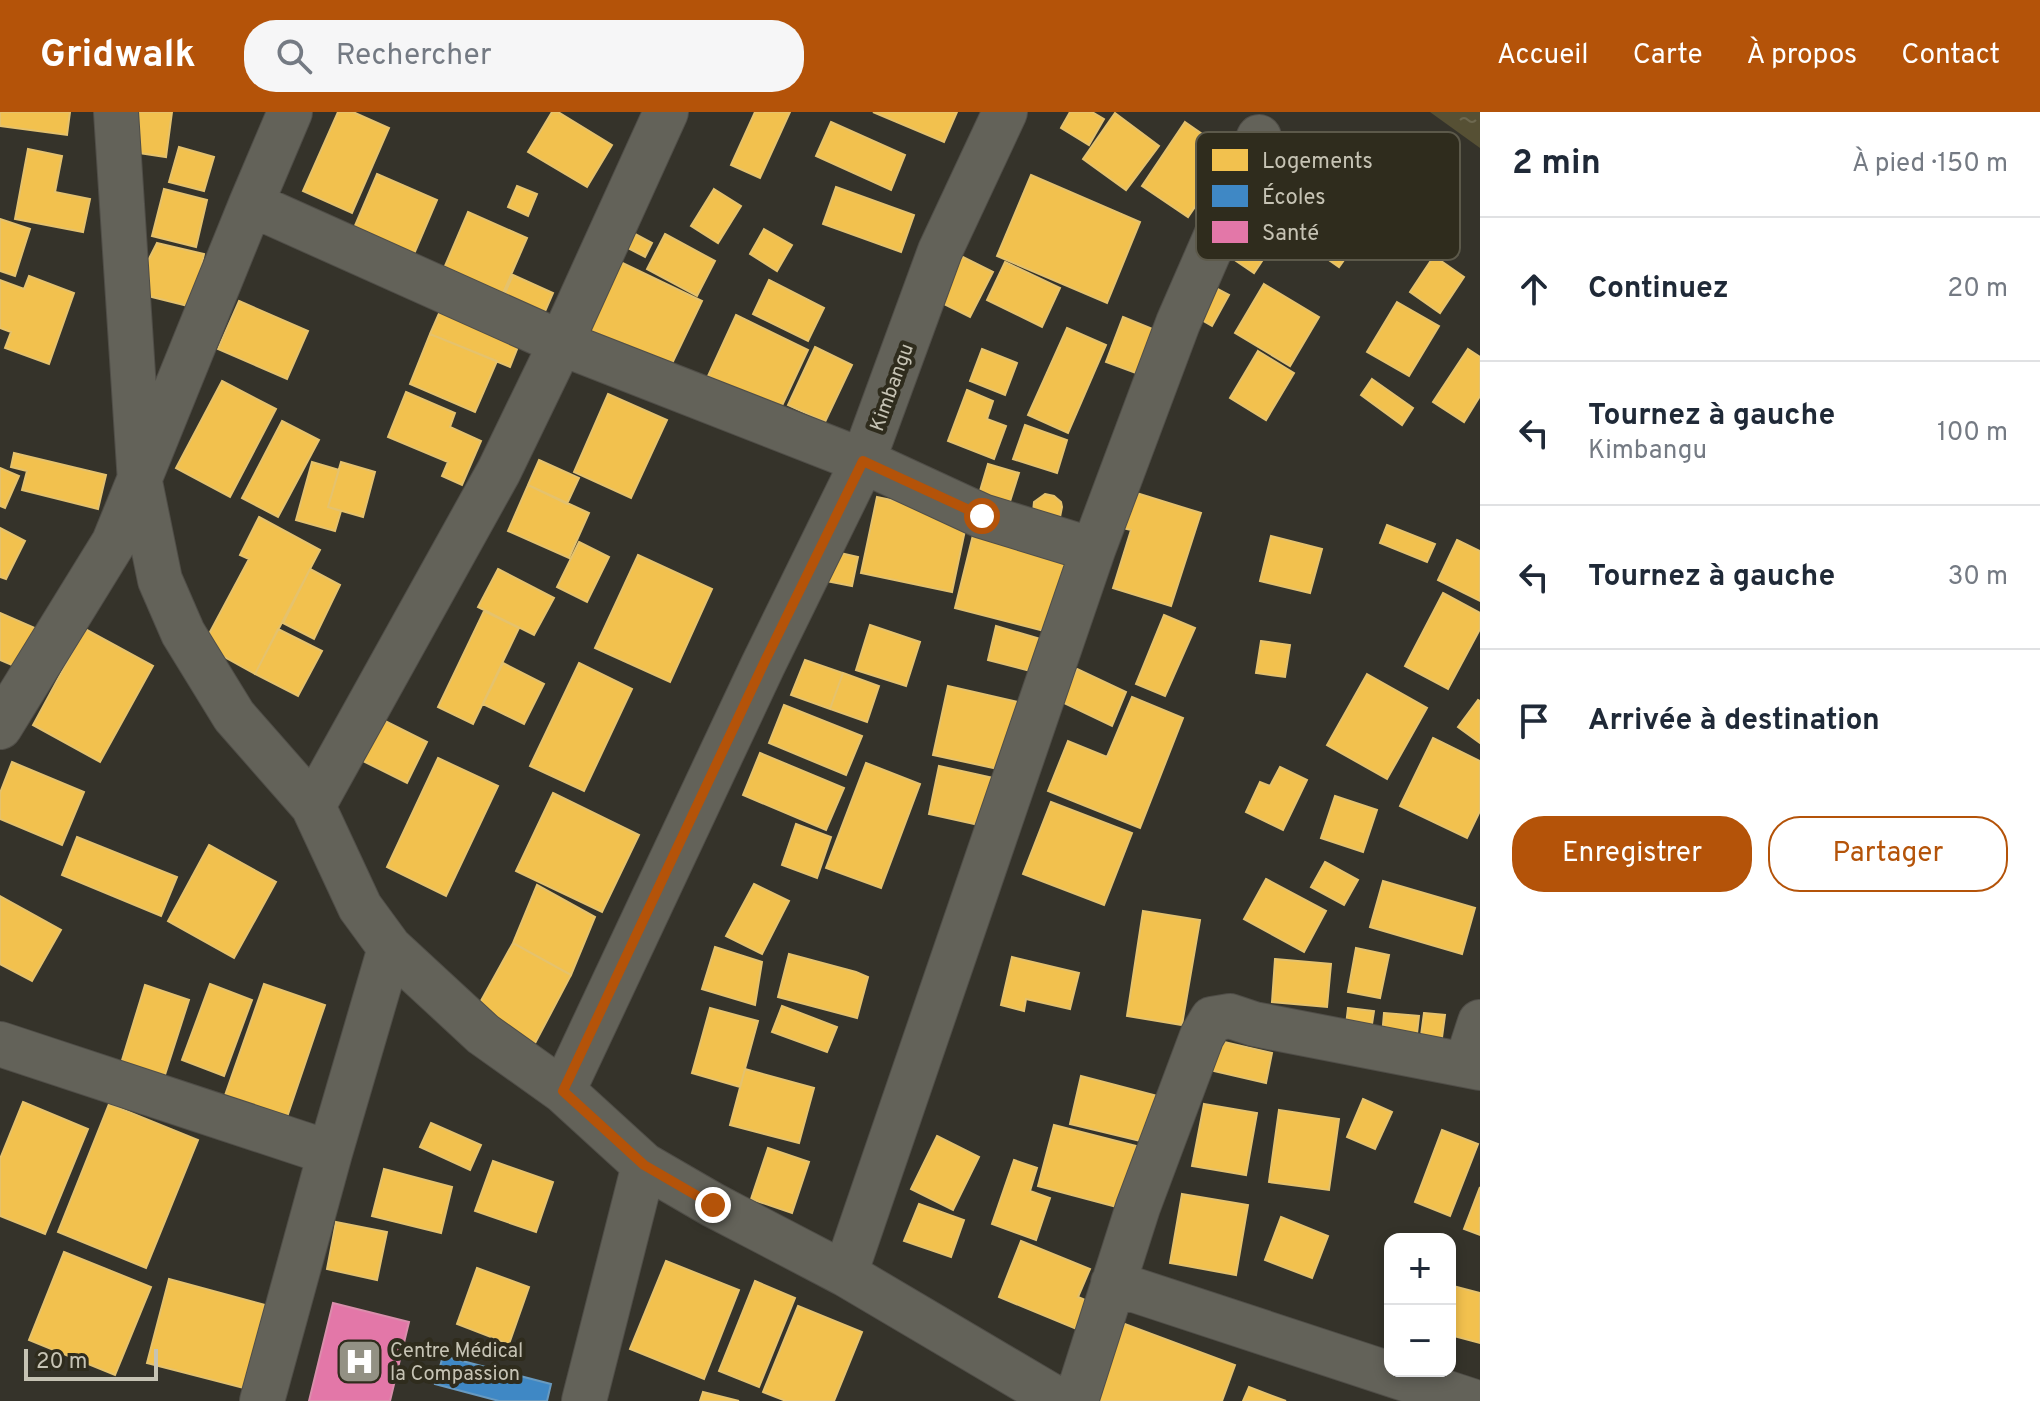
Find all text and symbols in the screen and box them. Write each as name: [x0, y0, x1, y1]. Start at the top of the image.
search box: [244, 20, 804, 92]
text: Gridwalk: [40, 32, 196, 81]
icon: search: [272, 34, 316, 78]
text: Rechercher: [336, 38, 492, 75]
text: Accueil: [1497, 38, 1589, 74]
text: Carte: [1633, 38, 1703, 74]
text: À propos: [1747, 38, 1857, 74]
text: Contact: [1901, 38, 2000, 74]
legend: [1196, 132, 1460, 260]
text: 2 min: [1512, 143, 1601, 186]
text: À pied · 150 m: [1852, 148, 2008, 181]
text: Logements: [1262, 149, 1373, 176]
text: Écoles: [1262, 183, 1326, 212]
text: Santé: [1262, 221, 1319, 248]
icon: ahead: [1512, 267, 1556, 311]
text: Continuez: [1588, 271, 1729, 308]
text: 20 m: [1947, 273, 2008, 306]
street label: Kimbangu: [865, 340, 921, 435]
text: Tournez à gauche: [1588, 398, 1835, 435]
icon: left: [1512, 411, 1556, 455]
text: 100 m: [1937, 417, 2008, 450]
text: Kimbangu: [1588, 435, 1707, 468]
route start: [964, 498, 1000, 534]
icon: left: [1512, 555, 1556, 599]
text: Tournez à gauche: [1588, 559, 1835, 596]
text: 30 m: [1948, 561, 2008, 594]
icon: arrive: [1512, 699, 1556, 743]
text: Arrivée à destination: [1588, 703, 1880, 740]
button: Enregistrer: [1512, 816, 1752, 892]
button: Partager: [1768, 816, 2008, 892]
route end: [695, 1187, 731, 1223]
map controls: [1384, 1233, 1456, 1377]
button: +: [1384, 1233, 1456, 1305]
button: −: [1384, 1305, 1456, 1377]
hospital icon: Centre Médical la Compassion: [335, 1338, 383, 1386]
place label: Centre Médical la Compassion: [390, 1339, 523, 1388]
scale bar: [24, 1345, 158, 1381]
text: 20 m: [36, 1349, 87, 1376]

